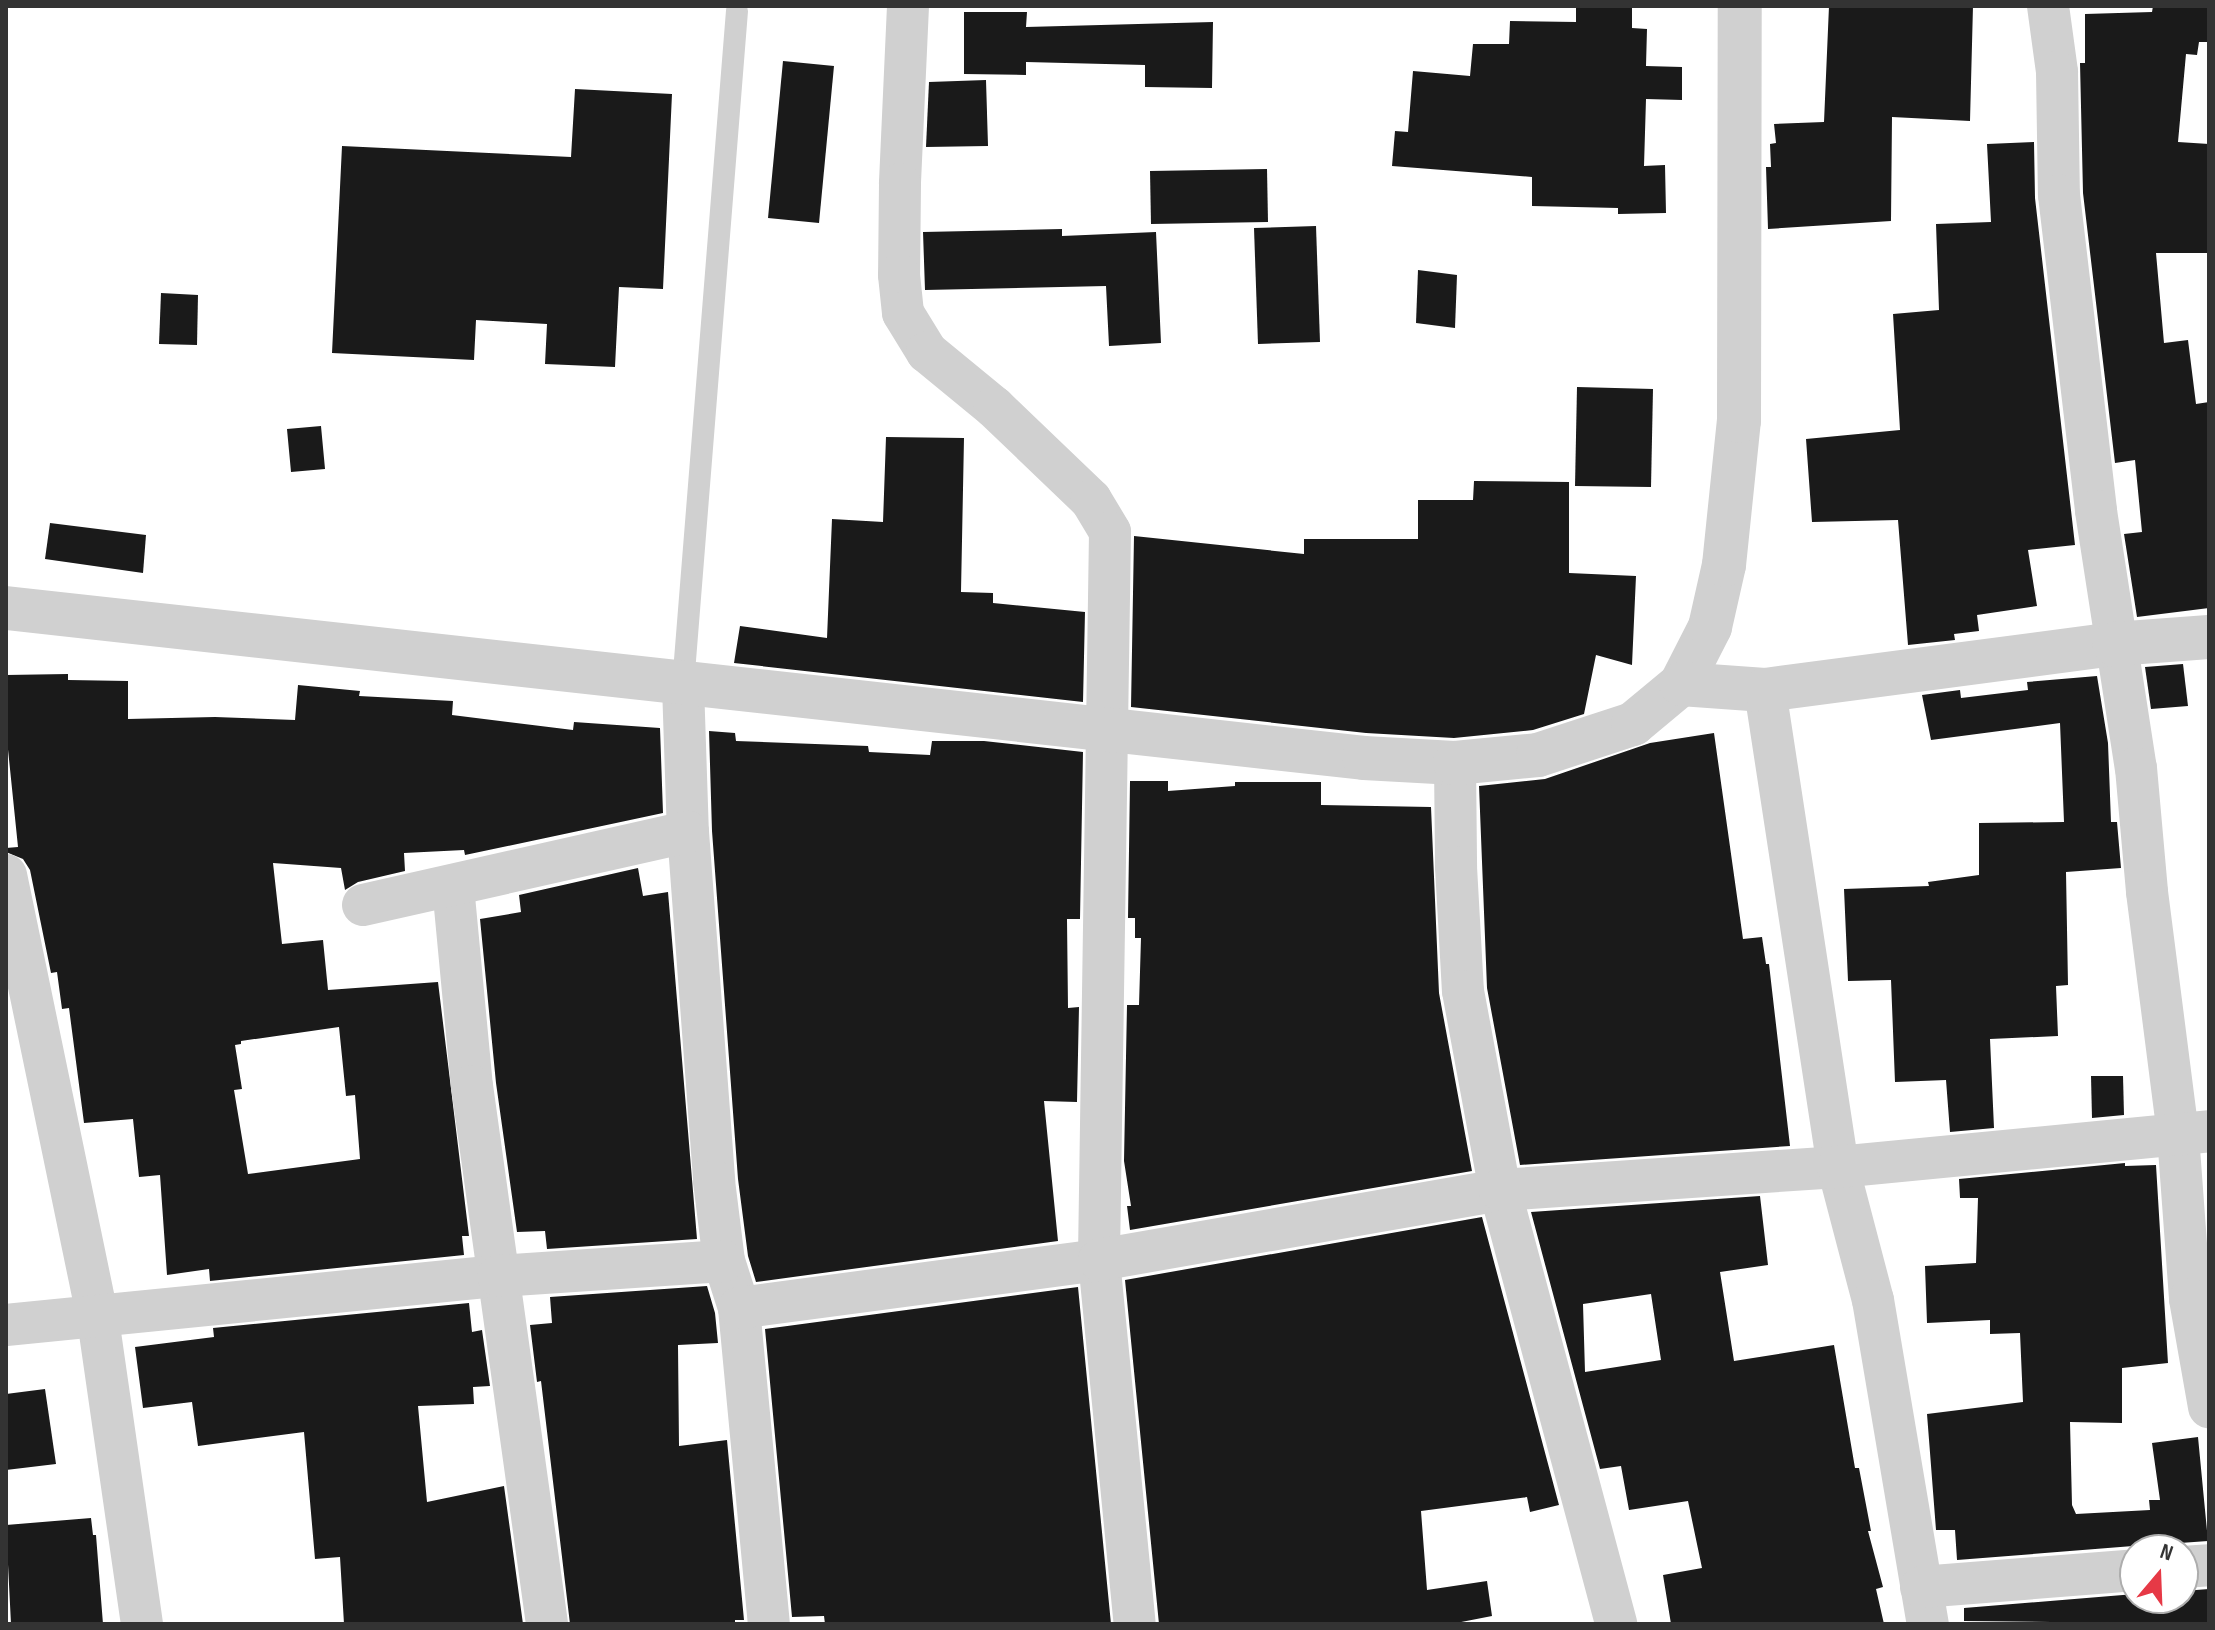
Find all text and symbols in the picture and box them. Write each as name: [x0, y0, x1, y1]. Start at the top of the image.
north arrow: [2119, 1534, 2199, 1614]
text: N: [2156, 1538, 2176, 1567]

